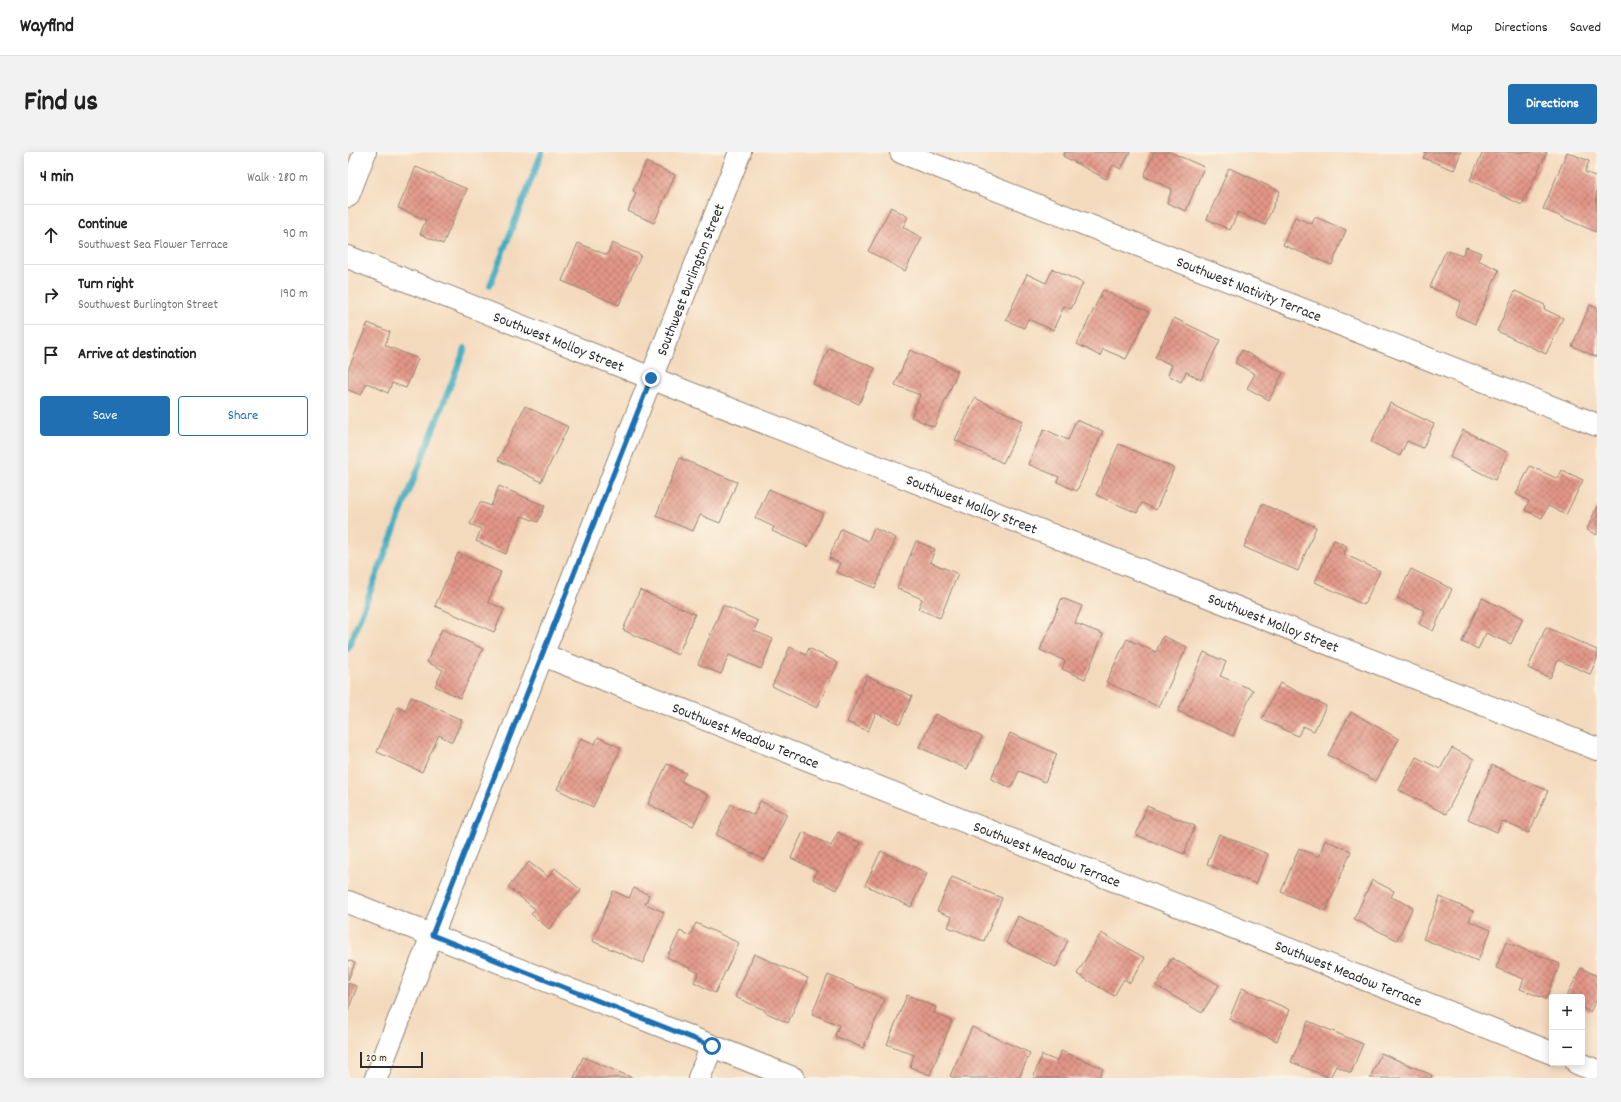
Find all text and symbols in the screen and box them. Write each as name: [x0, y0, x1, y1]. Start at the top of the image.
text: Wayfind: [20, 14, 74, 41]
text: Map: [1451, 18, 1473, 38]
text: Directions: [1495, 18, 1548, 38]
text: Saved: [1570, 18, 1601, 38]
text: Find us: [24, 84, 98, 124]
button: Directions: [1508, 84, 1597, 124]
text: 4 min: [40, 166, 74, 190]
text: Walk · 280 m: [247, 169, 308, 188]
street label: Southwest Burlington Street: [652, 200, 732, 360]
text: Continue: [78, 214, 127, 236]
icon: ahead: [40, 224, 62, 246]
text: 90 m: [283, 225, 308, 244]
text: Southwest Sea Flower Terrace: [78, 236, 228, 255]
street label: Southwest Nativity Terrace: [1173, 252, 1325, 329]
text: Turn right: [78, 274, 134, 296]
icon: right: [40, 284, 62, 306]
text: 190 m: [280, 285, 308, 304]
text: Southwest Burlington Street: [78, 296, 218, 315]
street label: Southwest Molloy Street: [489, 307, 627, 379]
icon: arrive: [40, 344, 62, 366]
text: Arrive at destination: [78, 344, 196, 366]
route end: [642, 369, 660, 387]
button: Save: [40, 396, 170, 436]
button: Share: [178, 396, 308, 436]
street label: Southwest Molloy Street: [902, 470, 1040, 542]
street label: Southwest Molloy Street: [1204, 588, 1342, 660]
street label: Southwest Meadow Terrace: [668, 698, 822, 776]
street label: Southwest Meadow Terrace: [970, 817, 1124, 895]
street label: Southwest Meadow Terrace: [1271, 936, 1425, 1014]
map controls: [1549, 994, 1585, 1066]
button: +: [1549, 994, 1585, 1030]
button: −: [1549, 1030, 1585, 1066]
route start: [703, 1037, 721, 1055]
scale bar: [360, 1050, 423, 1069]
text: 20 m: [366, 1051, 387, 1067]

